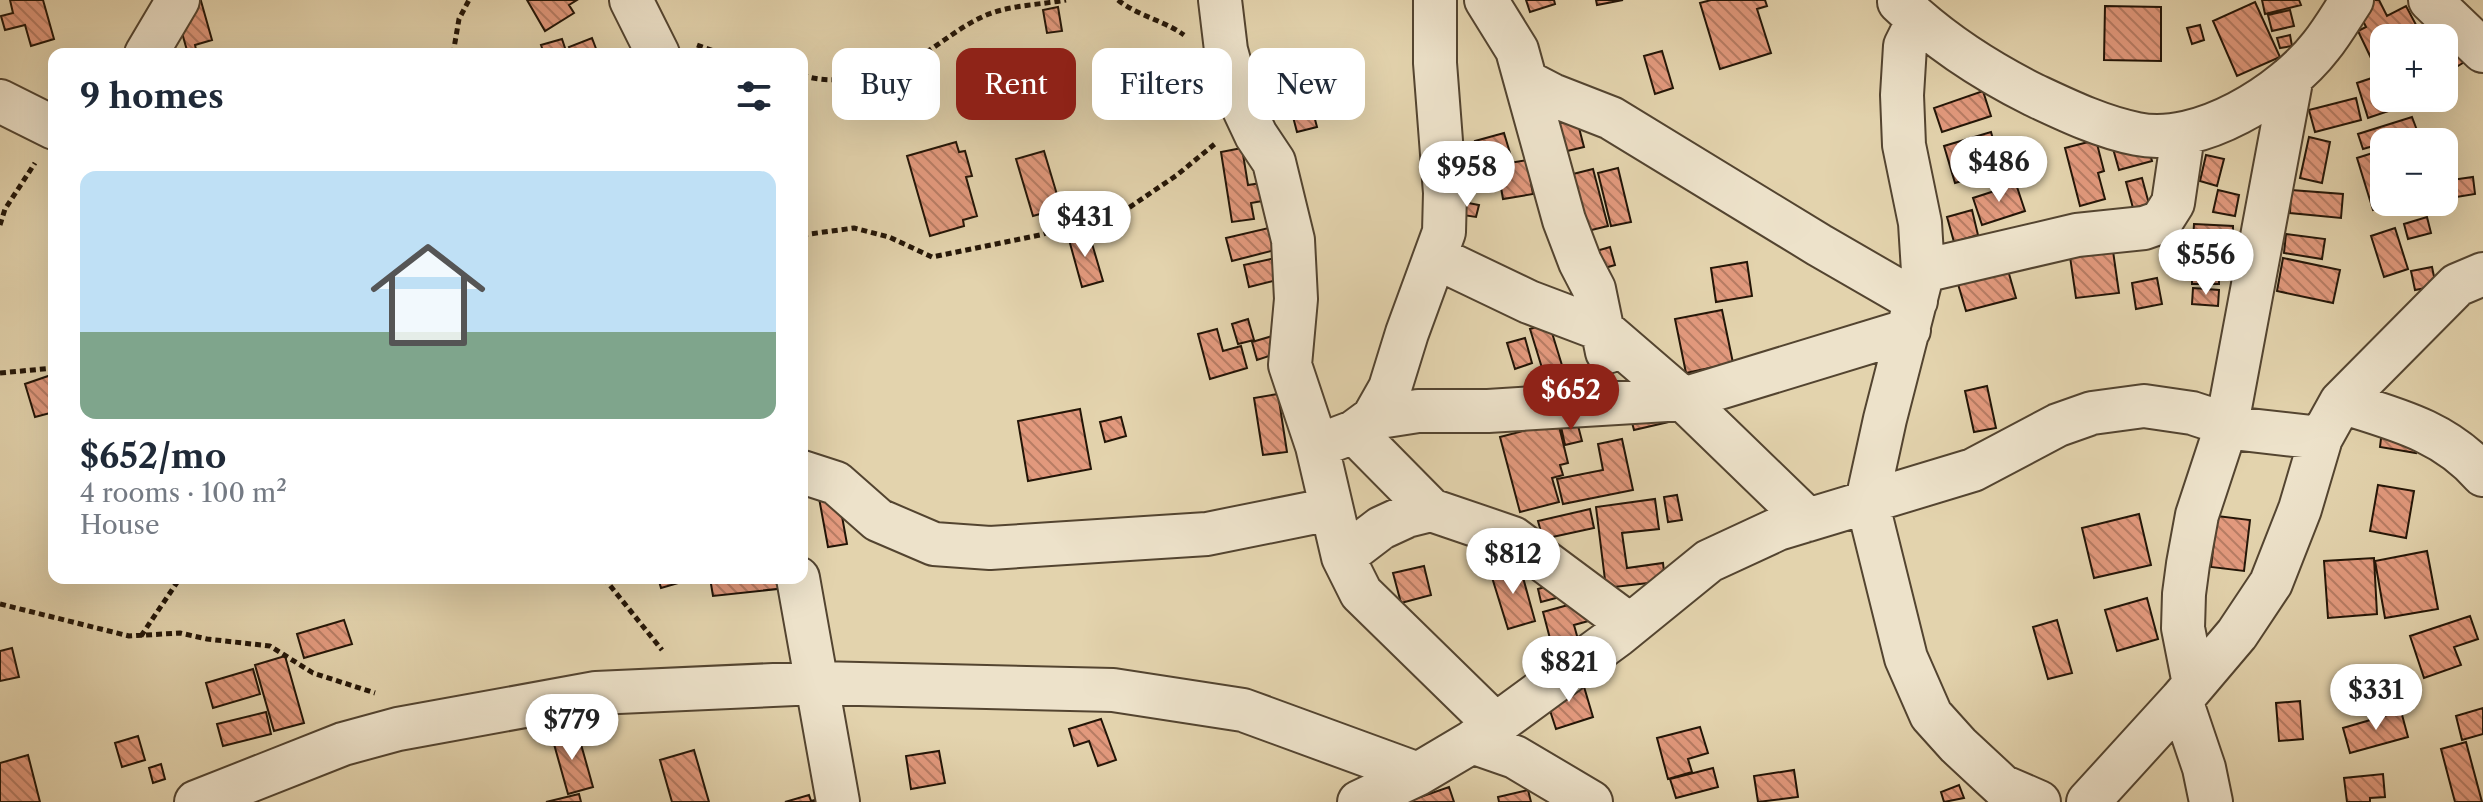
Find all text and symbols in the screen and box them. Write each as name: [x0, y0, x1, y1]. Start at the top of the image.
map controls: [2370, 24, 2458, 216]
button: +: [2370, 24, 2458, 112]
chip: Buy: [832, 48, 940, 120]
chip: Rent: [956, 48, 1076, 120]
chip: Filters: [1092, 48, 1232, 120]
chip: New: [1248, 48, 1365, 120]
icon: filters: [732, 74, 776, 118]
text: 9 homes: [80, 75, 224, 117]
button: −: [2370, 128, 2458, 216]
pin: $486: [1952, 136, 2046, 204]
pin: $958: [1420, 141, 1514, 209]
text: $486: [1968, 146, 2030, 178]
text: $958: [1437, 151, 1497, 183]
pin: $431: [1038, 191, 1132, 259]
text: $431: [1057, 201, 1113, 233]
icon: home: [356, 223, 500, 367]
pin: $556: [2159, 229, 2253, 297]
text: $556: [2177, 239, 2235, 271]
pin: $652: [1524, 364, 1618, 432]
text: $652: [1541, 374, 1601, 406]
text: $652/mo: [80, 435, 226, 477]
text: 4 rooms · 100 m²: [80, 477, 287, 509]
text: House: [80, 509, 160, 541]
pin: $812: [1466, 528, 1560, 596]
text: $812: [1484, 538, 1542, 570]
pin: $821: [1522, 636, 1616, 704]
text: $821: [1540, 646, 1598, 678]
pin: $331: [2329, 664, 2423, 732]
text: $331: [2348, 674, 2404, 706]
pin: $779: [525, 694, 619, 762]
text: $779: [543, 704, 601, 736]

